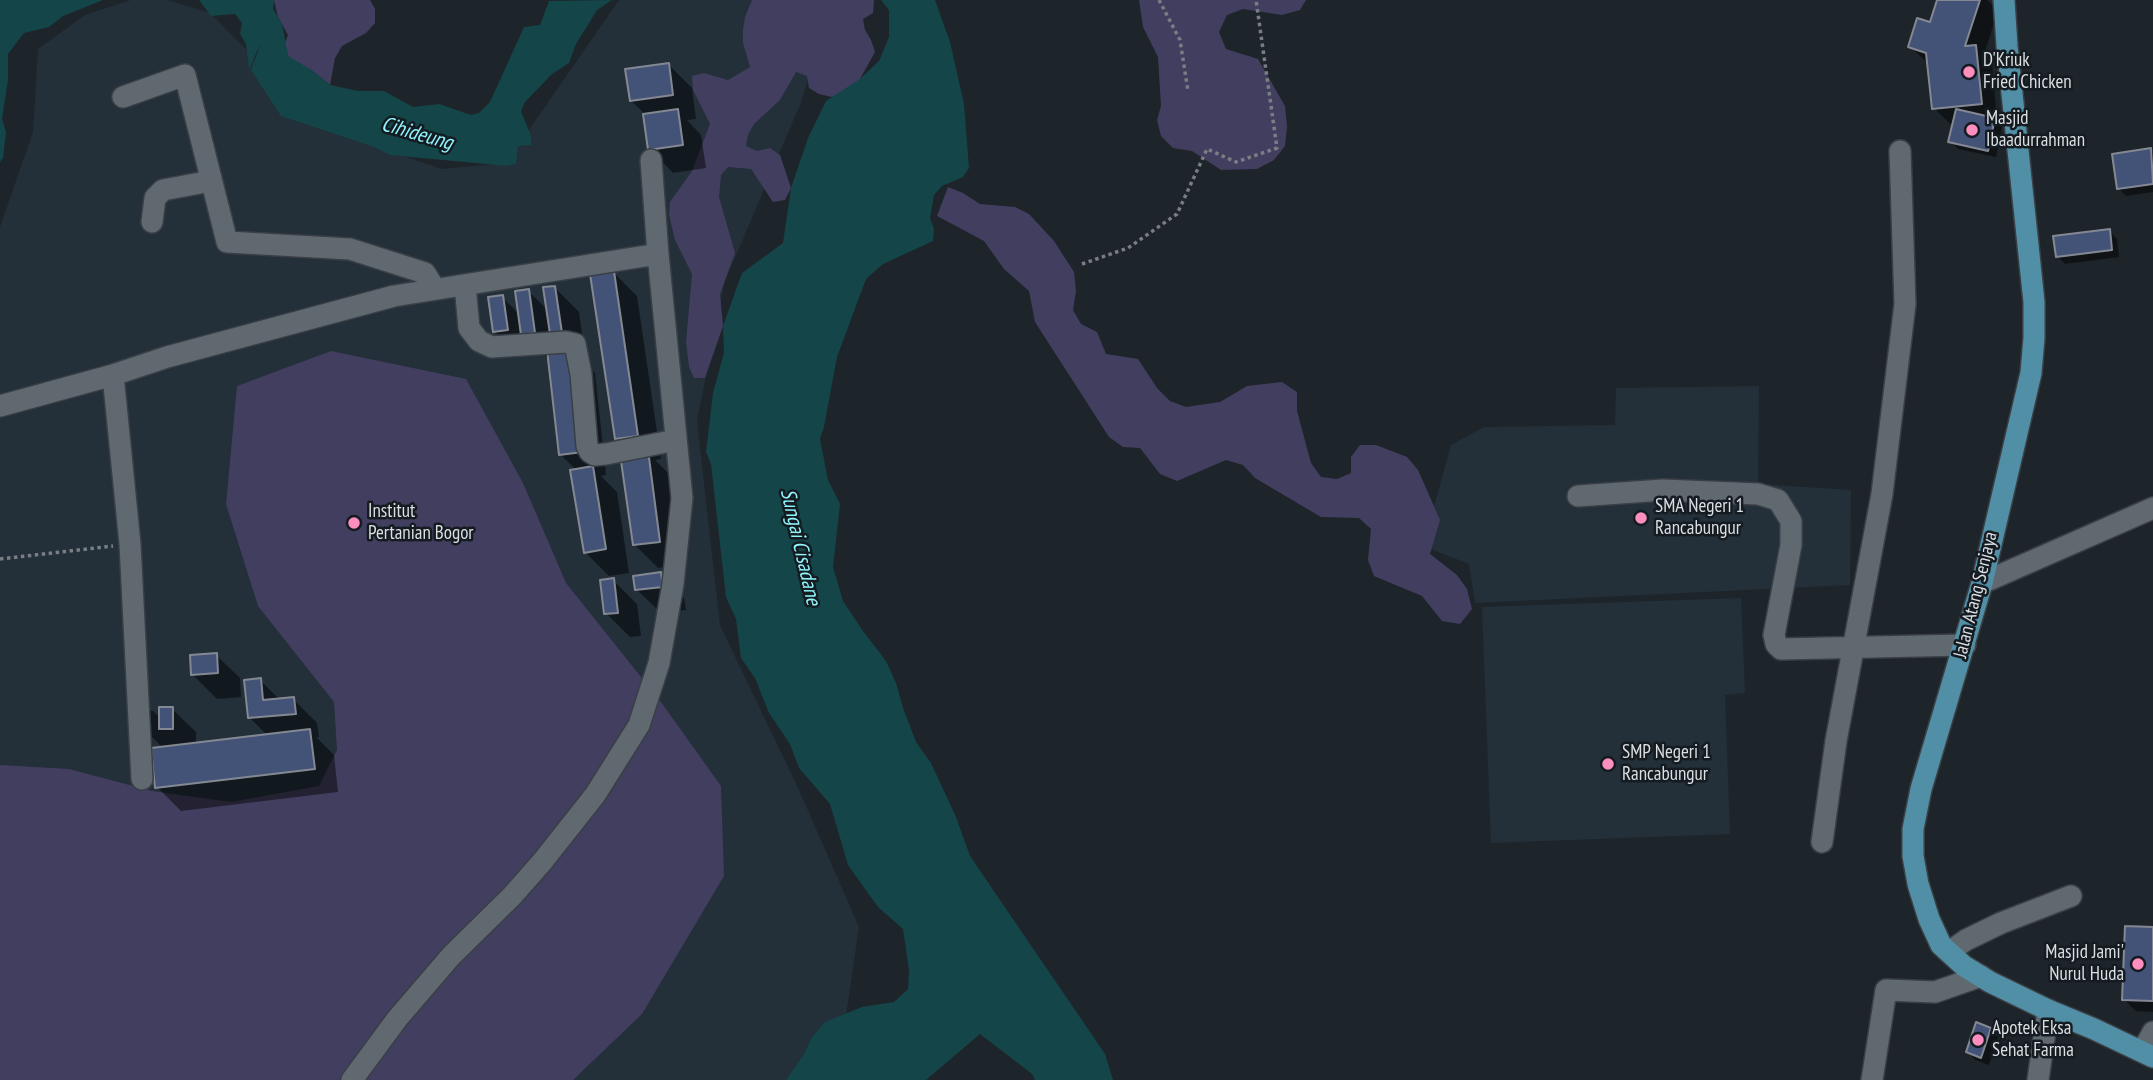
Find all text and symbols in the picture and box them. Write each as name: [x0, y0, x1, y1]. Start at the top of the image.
place label: D'Kriuk Fried Chicken: [1983, 50, 2072, 94]
marker: D'Kriuk Fried Chicken: [1961, 64, 1977, 80]
place label: Masjid Ibaadurrahman: [1986, 108, 2085, 152]
water label: Cihideung: [378, 112, 456, 156]
marker: Masjid Ibaadurrahman: [1964, 122, 1980, 138]
water label: Sungai Cisadane: [774, 486, 826, 608]
place label: SMA Negeri 1 Rancabungur: [1655, 496, 1744, 540]
place label: Institut Pertanian Bogor: [368, 501, 474, 545]
marker: SMA Negeri 1 Rancabungur: [1633, 510, 1649, 526]
marker: Institut Pertanian Bogor: [346, 515, 362, 531]
street label: Jalan Atang Senjaya: [1949, 529, 2003, 661]
place label: SMP Negeri 1 Rancabungur: [1622, 742, 1711, 786]
marker: SMP Negeri 1 Rancabungur: [1600, 756, 1616, 772]
place label: Masjid Jami' Nurul Huda: [2045, 942, 2124, 986]
marker: Masjid Jami' Nurul Huda: [2130, 956, 2146, 972]
place label: Apotek Eksa Sehat Farma: [1992, 1018, 2074, 1062]
marker: Apotek Eksa Sehat Farma: [1970, 1032, 1986, 1048]

